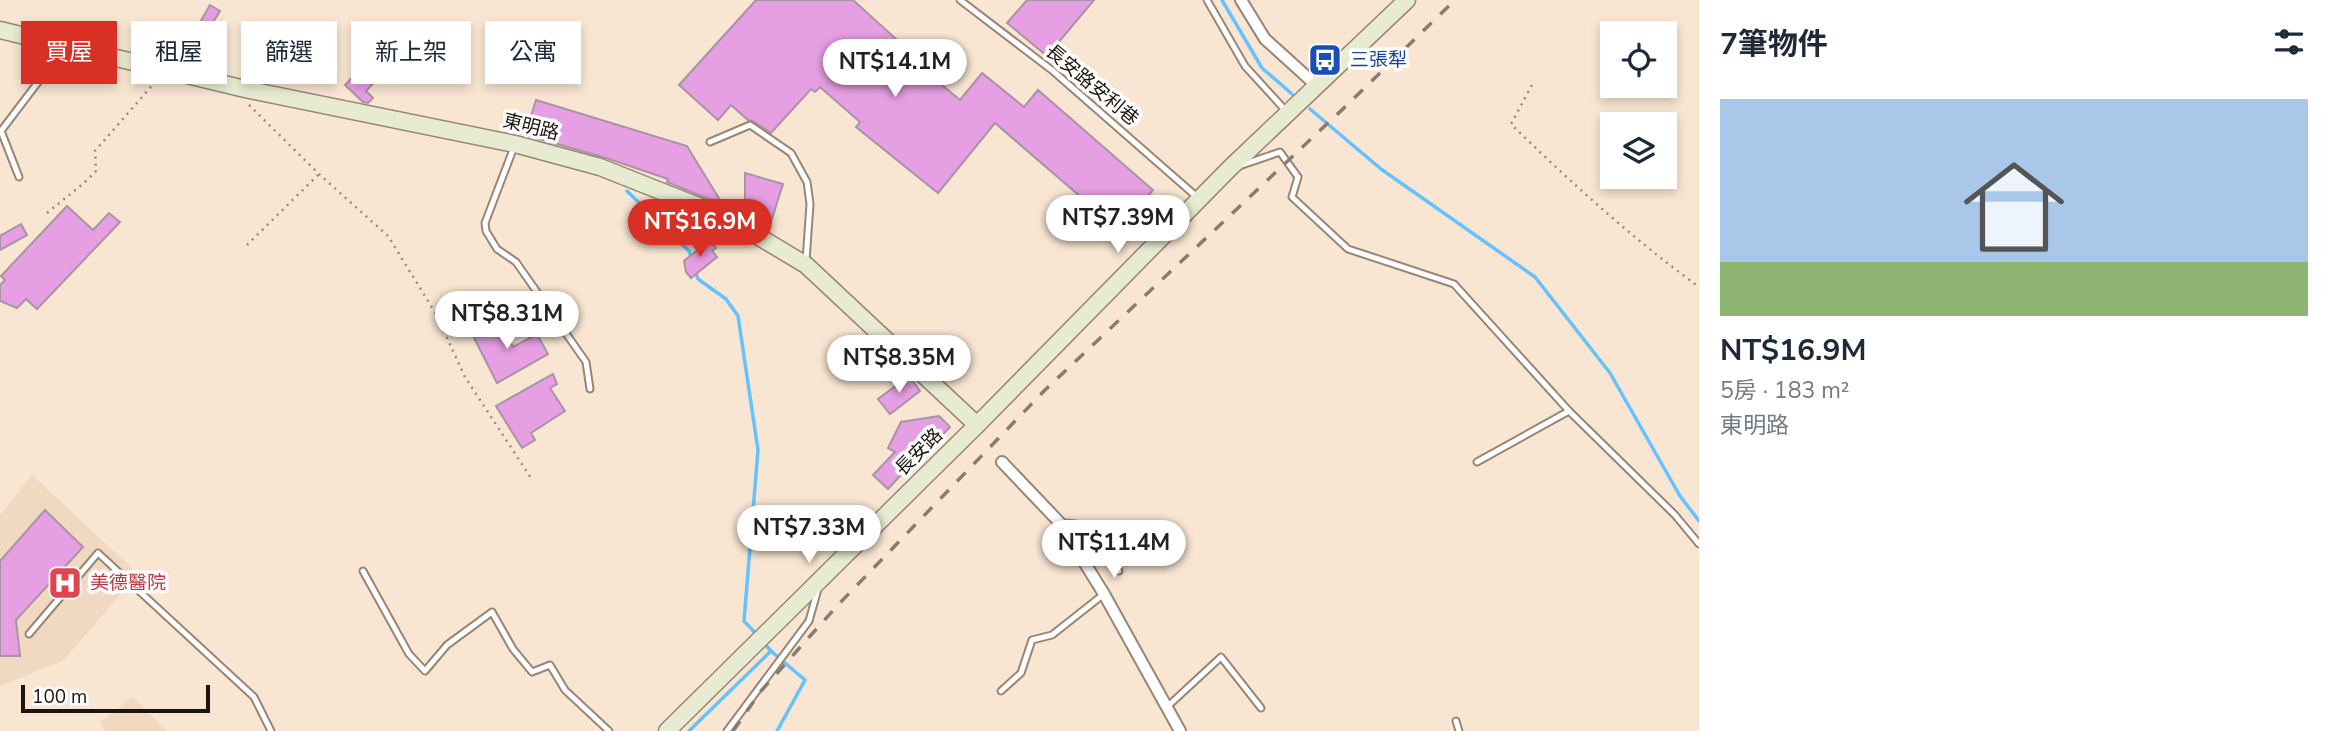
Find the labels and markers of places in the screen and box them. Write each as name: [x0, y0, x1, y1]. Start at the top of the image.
pin: NT$14.1M: [823, 40, 967, 99]
bus stop icon: 三張犁: [1306, 41, 1344, 79]
place label: 三張犁: [1350, 47, 1407, 73]
pin: NT$7.39M: [1046, 196, 1190, 255]
pin: NT$16.9M: [628, 200, 772, 259]
pin: NT$8.31M: [435, 292, 579, 351]
pin: NT$8.35M: [827, 336, 971, 395]
pin: NT$7.33M: [737, 505, 881, 565]
pin: NT$11.4M: [1042, 520, 1186, 580]
hospital icon: 美德醫院: [46, 564, 84, 602]
place label: 美德醫院: [90, 570, 166, 596]

